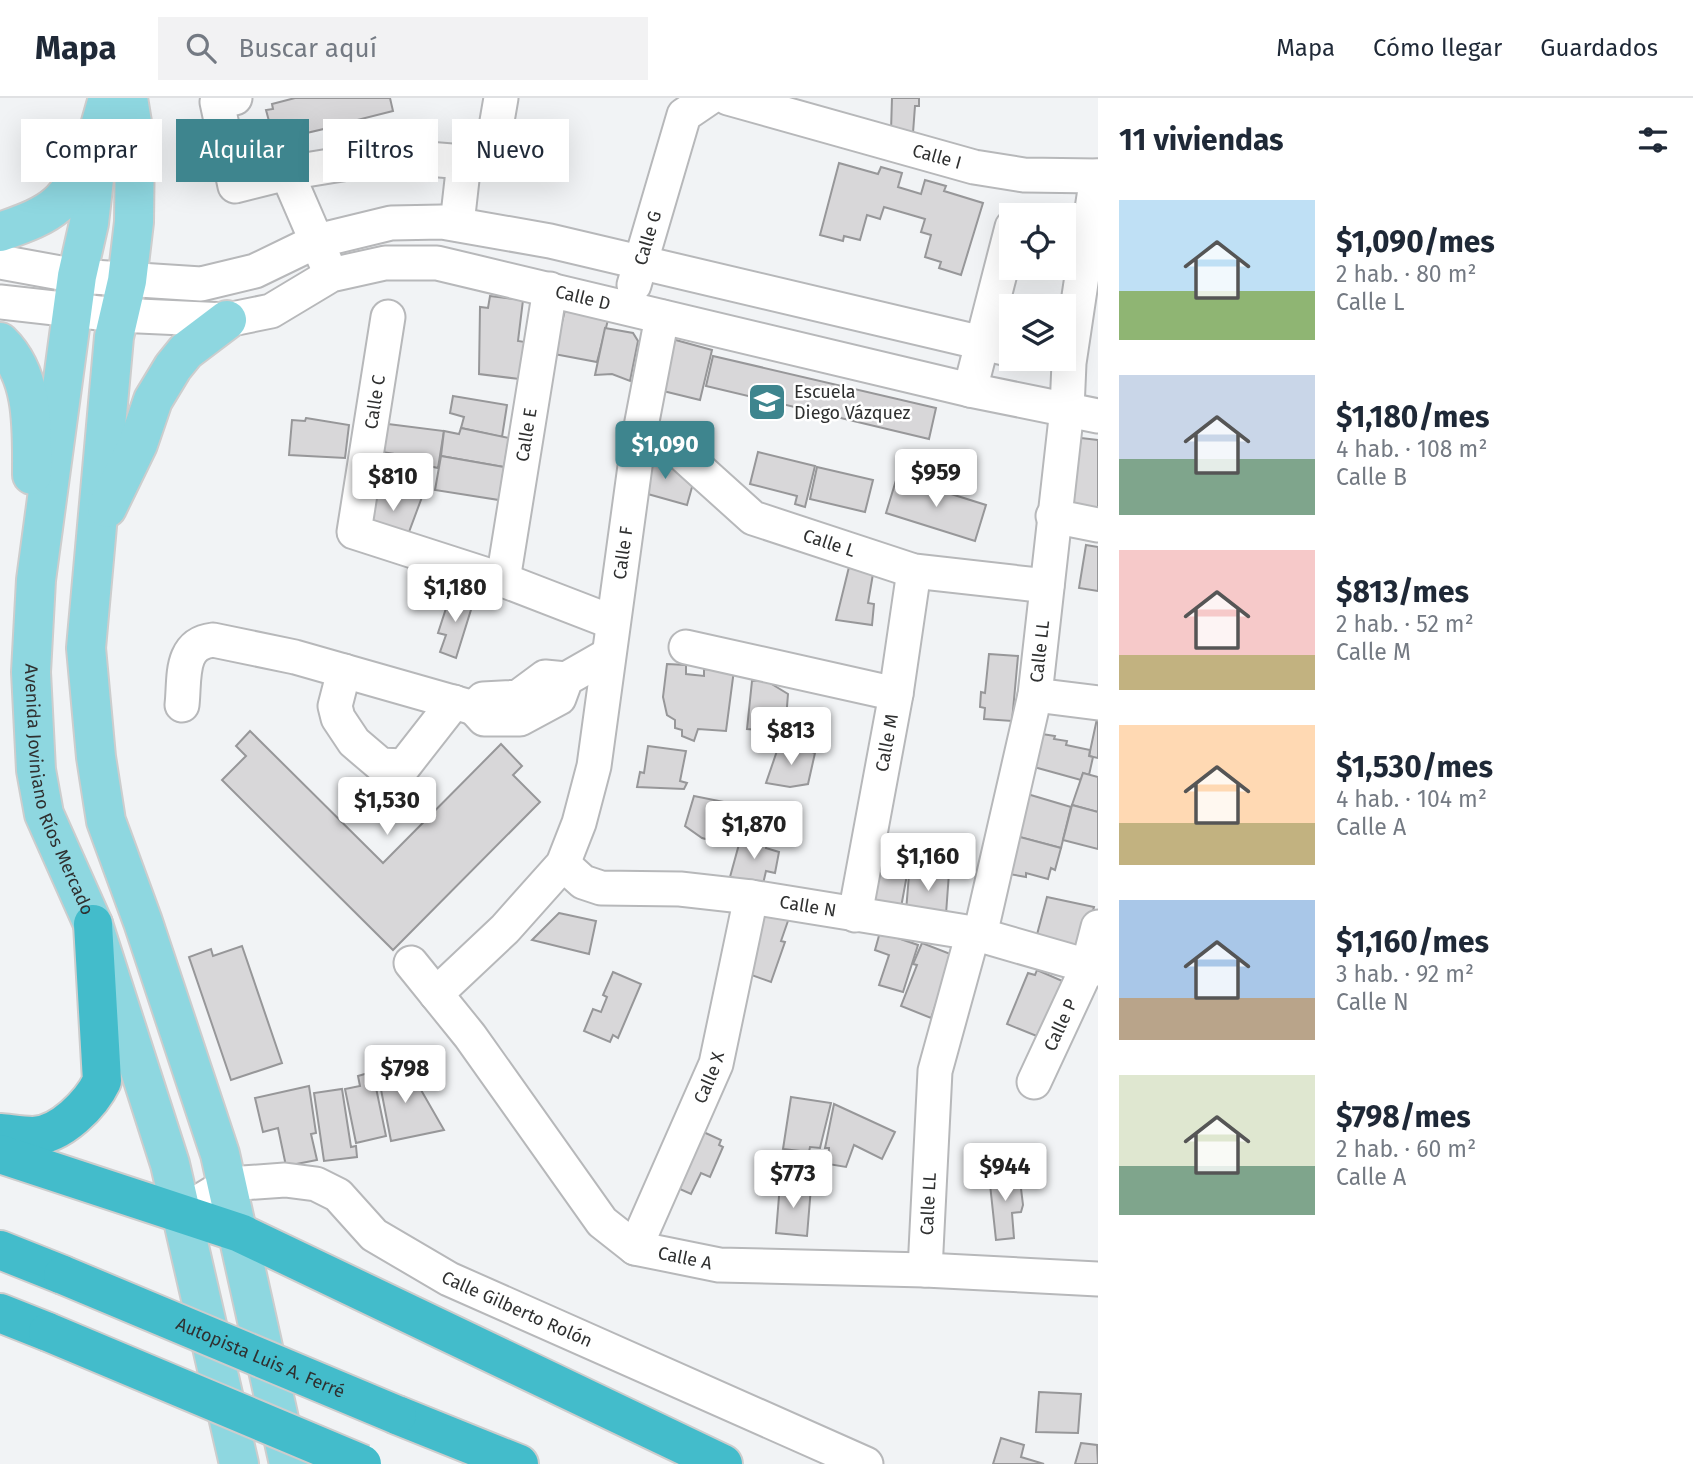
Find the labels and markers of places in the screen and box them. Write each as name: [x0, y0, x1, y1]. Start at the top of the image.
school or university icon: Escuela Diego Vázquez: [746, 381, 788, 423]
place label: Escuela Diego Vázquez: [794, 381, 911, 424]
pin: $1,090: [608, 422, 722, 481]
pin: $959: [895, 450, 977, 509]
pin: $810: [352, 454, 434, 513]
pin: $1,180: [398, 564, 512, 624]
pin: $813: [750, 708, 832, 767]
pin: $1,530: [330, 778, 444, 837]
pin: $1,870: [697, 802, 811, 861]
pin: $1,160: [871, 834, 985, 893]
pin: $798: [364, 1046, 446, 1105]
pin: $944: [964, 1144, 1046, 1203]
pin: $773: [752, 1150, 834, 1210]

